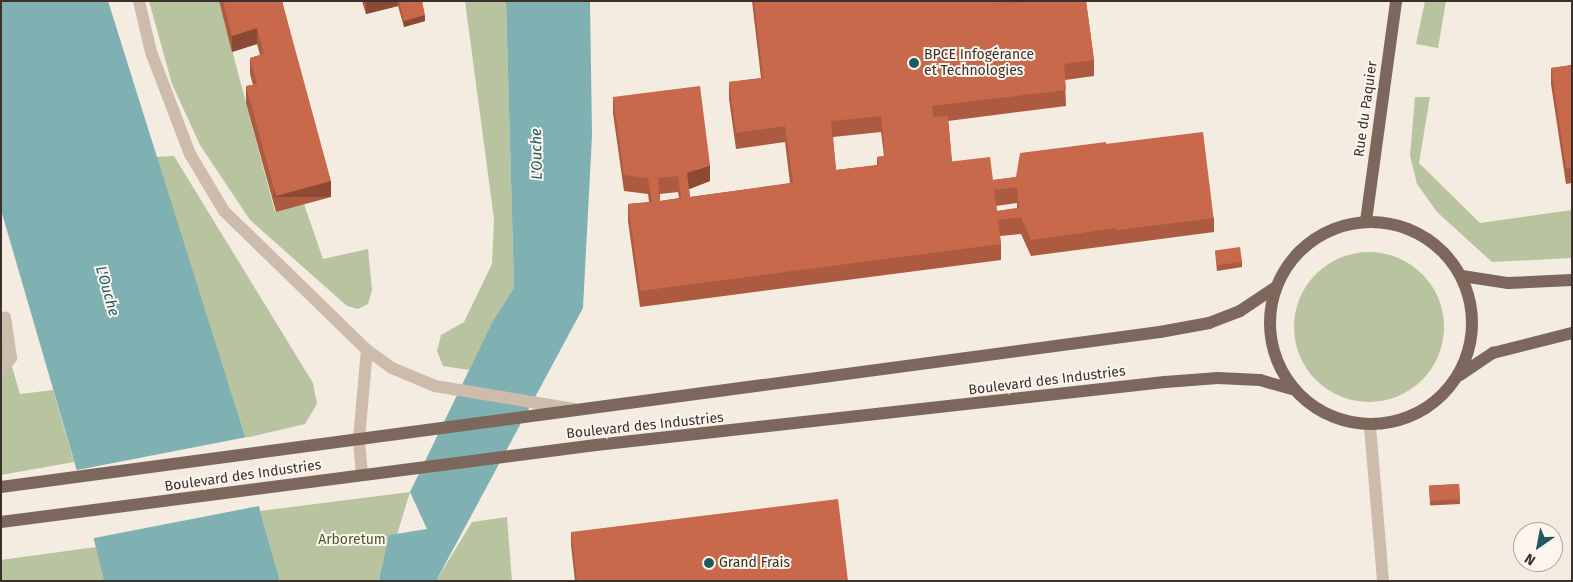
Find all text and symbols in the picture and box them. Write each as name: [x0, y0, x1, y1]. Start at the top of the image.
place label: BPCE Infogérance et Technologies: [924, 47, 1034, 80]
marker: BPCE Infogérance et Technologies: [908, 57, 920, 69]
street label: Rue du Paquier: [1351, 60, 1381, 158]
water label: L'Ouche: [528, 128, 546, 180]
water label: L'Ouche: [91, 264, 123, 318]
street label: Boulevard des Industries: [968, 363, 1126, 399]
street label: Boulevard des Industries: [566, 409, 724, 443]
street label: Boulevard des Industries: [164, 457, 322, 495]
north arrow: [1513, 522, 1563, 572]
park label: Arboretum: [318, 532, 386, 548]
text: N: [1522, 550, 1539, 569]
place label: Grand Frais: [719, 555, 790, 571]
marker: Grand Frais: [703, 557, 715, 569]

